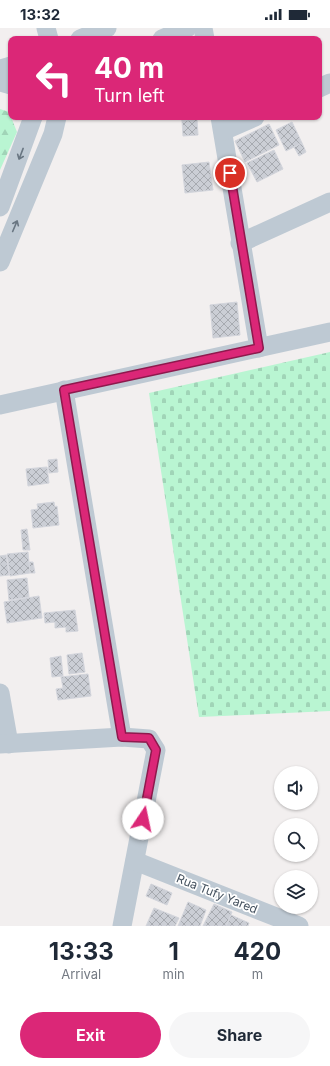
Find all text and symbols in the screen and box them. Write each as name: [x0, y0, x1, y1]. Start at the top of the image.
text: 13:32: [20, 5, 60, 24]
text: 40 m: [94, 51, 164, 85]
icon: left: [28, 52, 80, 104]
text: Turn left: [94, 85, 164, 106]
one-way arrow: [16, 147, 24, 159]
pin: [213, 156, 247, 190]
icon: arrive: [219, 162, 241, 184]
one-way arrow: [12, 221, 19, 233]
map controls: [274, 766, 318, 914]
button: sound: [274, 766, 318, 810]
position arrow: [122, 798, 164, 840]
button: search: [274, 818, 318, 862]
street label: Rua Tufy Yared: [174, 870, 260, 917]
button: layers: [274, 870, 318, 914]
text: 13:33: [49, 937, 114, 966]
text: 1: [168, 937, 179, 966]
text: 420: [234, 937, 281, 966]
text: Arrival: [61, 966, 101, 982]
text: min: [163, 966, 185, 982]
text: m: [252, 966, 263, 982]
button: Exit: [20, 1012, 161, 1058]
button: Share: [169, 1012, 310, 1058]

